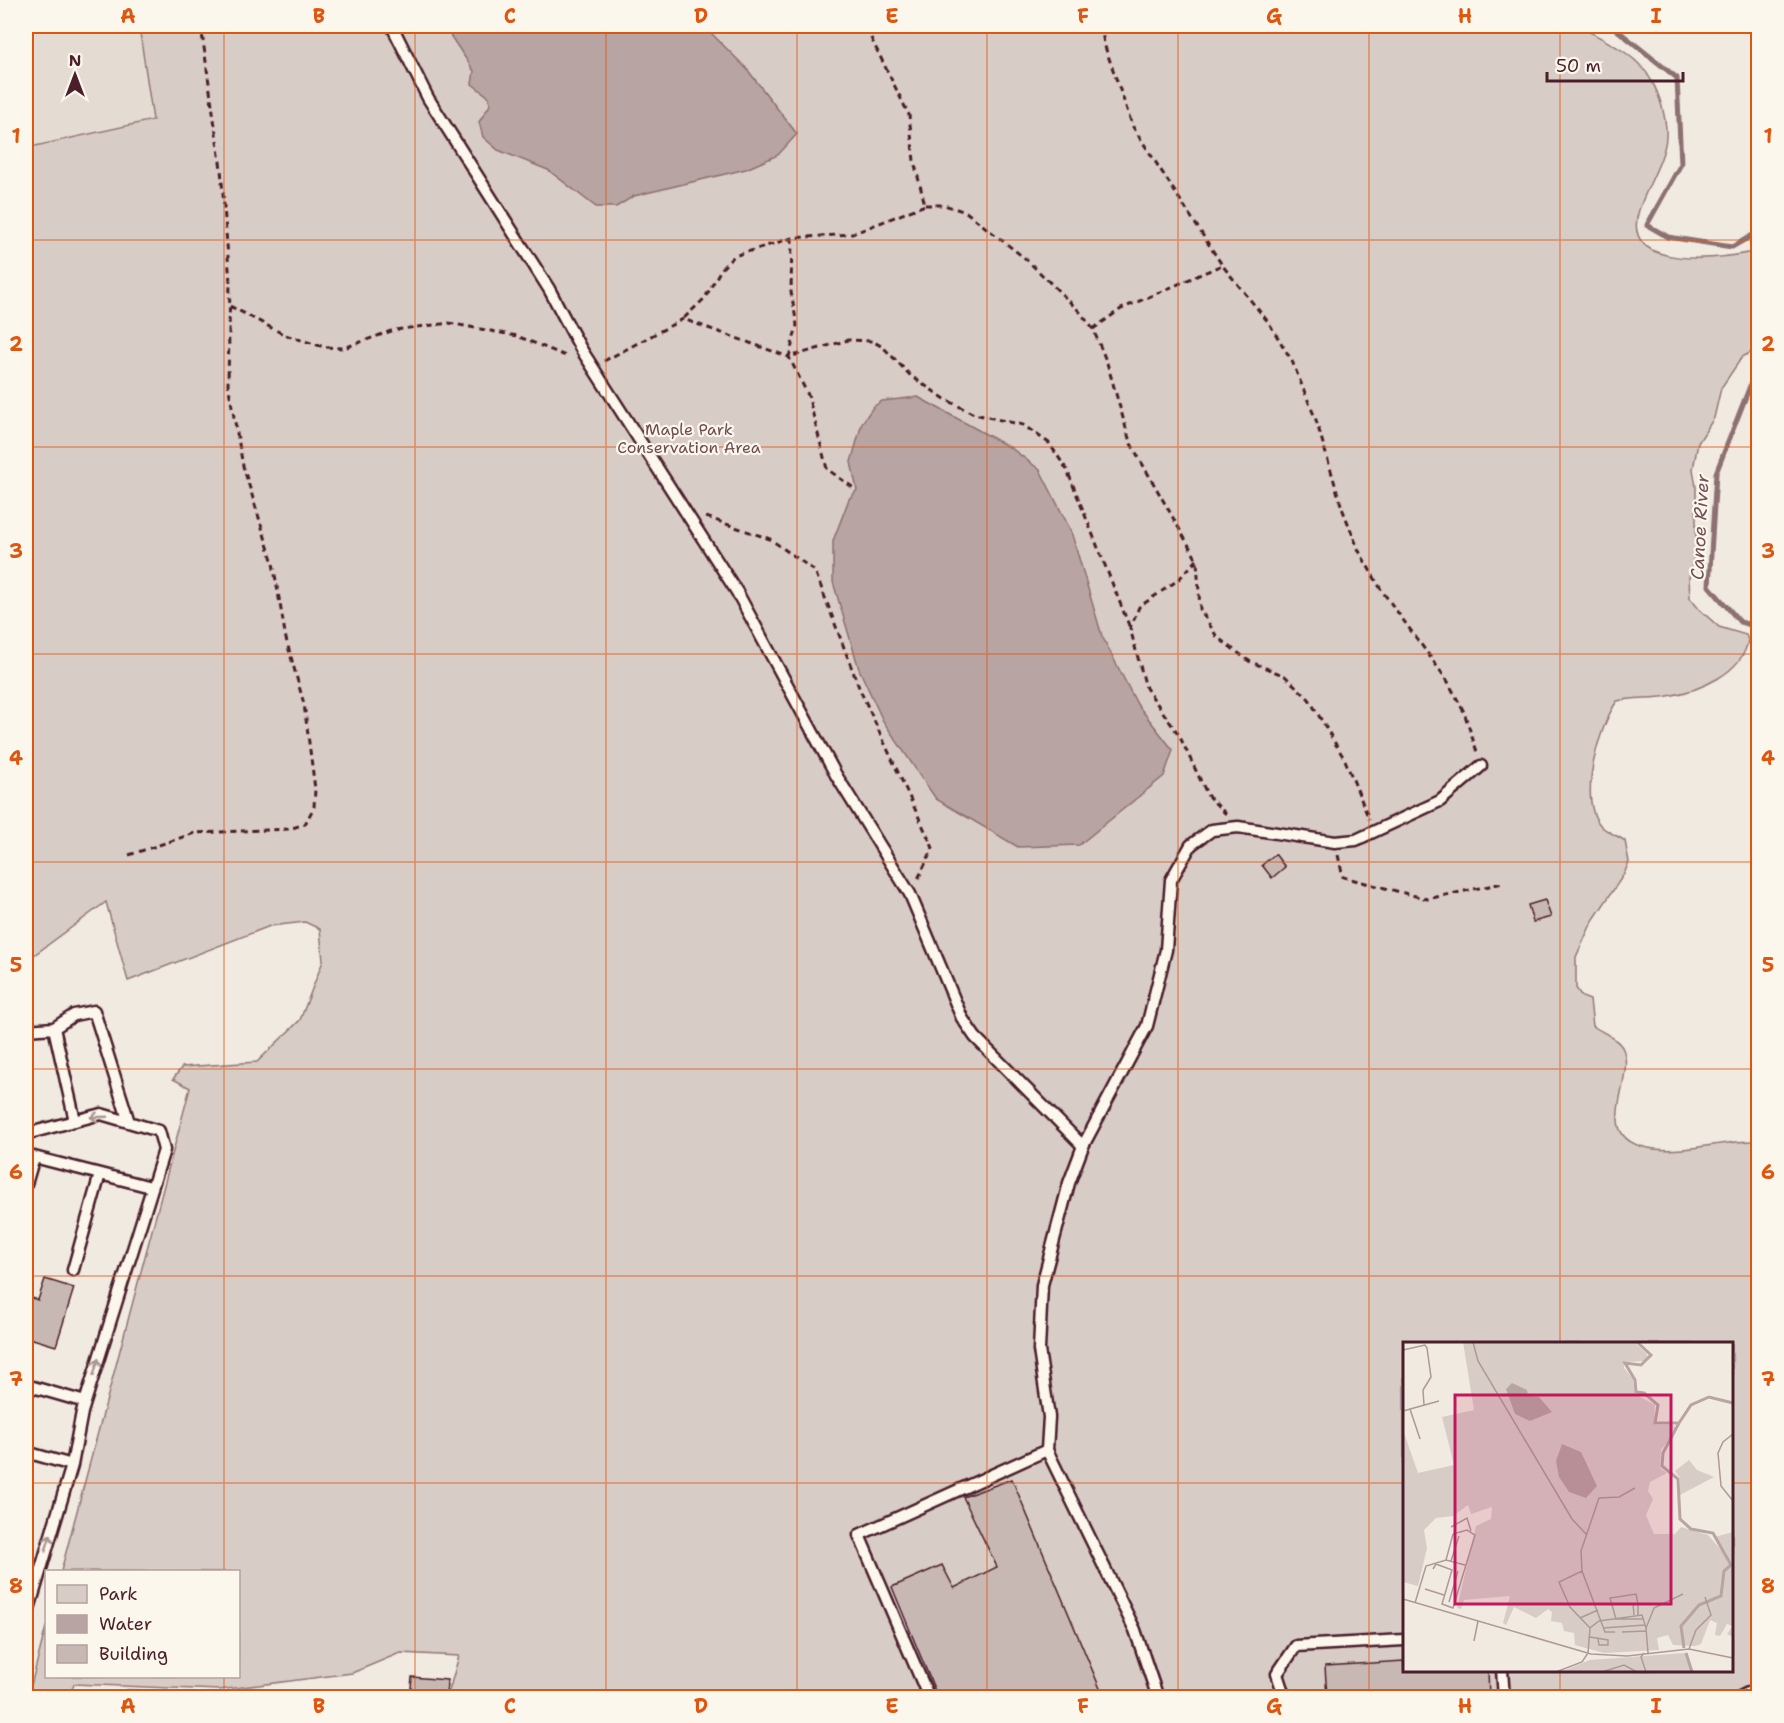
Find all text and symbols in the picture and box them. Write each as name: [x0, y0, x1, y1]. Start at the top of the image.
text: A: [120, 3, 136, 29]
text: B: [313, 3, 325, 29]
text: C: [504, 3, 516, 29]
text: D: [694, 3, 708, 29]
text: E: [885, 3, 899, 29]
text: F: [1077, 3, 1089, 29]
text: G: [1266, 3, 1282, 29]
text: H: [1458, 3, 1472, 29]
text: I: [1650, 3, 1662, 29]
north arrow: [45, 45, 105, 105]
scale bar: [1547, 45, 1684, 83]
text: N: [69, 50, 81, 71]
text: 50 m: [1556, 54, 1601, 78]
text: 1: [11, 123, 21, 149]
text: 1: [1763, 123, 1773, 149]
text: 2: [9, 331, 23, 357]
text: 2: [1761, 331, 1775, 357]
park label: Maple Park Conservation Area: [617, 419, 761, 458]
water label: Canoe River: [1685, 473, 1715, 580]
text: 3: [9, 538, 23, 564]
text: 3: [1761, 538, 1775, 564]
text: 4: [9, 745, 23, 771]
text: 4: [1761, 745, 1775, 771]
text: 5: [10, 952, 22, 978]
text: 5: [1762, 952, 1774, 978]
one-way arrow: [90, 1111, 109, 1122]
text: 6: [9, 1159, 23, 1185]
text: 6: [1761, 1159, 1775, 1185]
inset map: [1403, 1342, 1733, 1672]
one-way arrow: [91, 1358, 102, 1377]
text: 7: [9, 1366, 23, 1392]
text: 7: [1761, 1366, 1775, 1392]
one-way arrow: [44, 1534, 55, 1553]
legend: [45, 1570, 240, 1678]
text: 8: [9, 1573, 23, 1599]
text: 8: [1761, 1573, 1775, 1599]
text: Park: [99, 1582, 138, 1606]
text: Water: [99, 1612, 152, 1636]
text: Building: [99, 1642, 168, 1666]
text: A: [120, 1693, 136, 1719]
text: B: [313, 1693, 325, 1719]
text: C: [504, 1693, 516, 1719]
text: D: [694, 1693, 708, 1719]
text: E: [885, 1693, 899, 1719]
text: F: [1077, 1693, 1089, 1719]
text: G: [1266, 1693, 1282, 1719]
text: H: [1458, 1693, 1472, 1719]
text: I: [1650, 1693, 1662, 1719]

